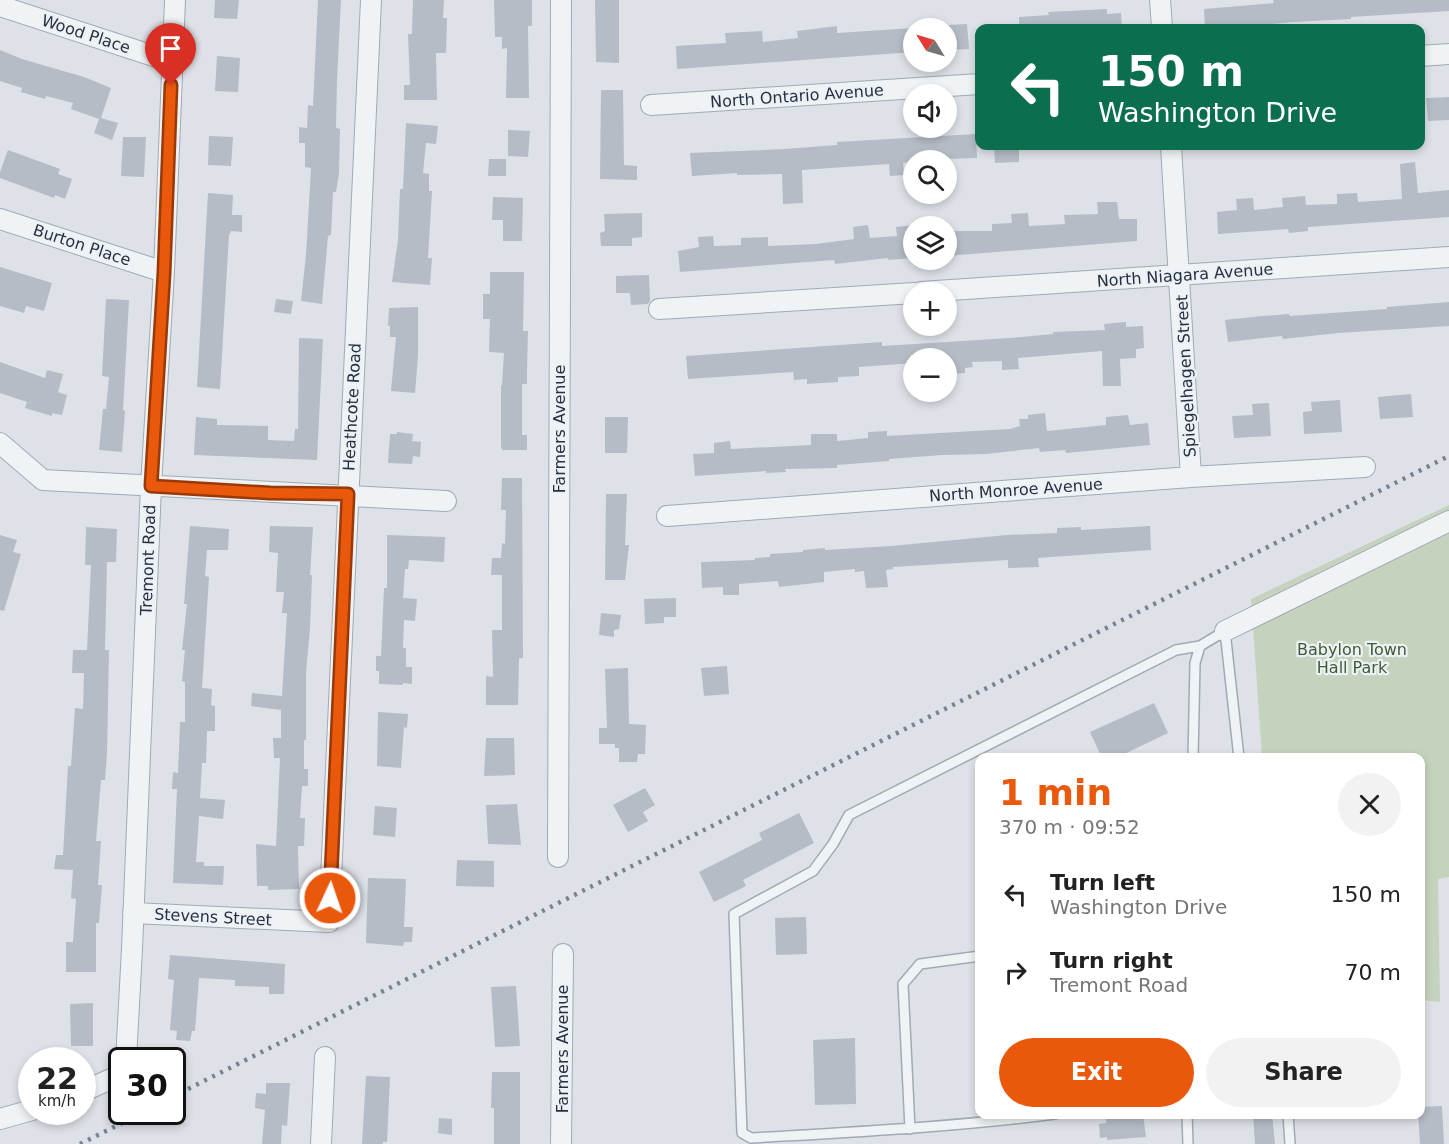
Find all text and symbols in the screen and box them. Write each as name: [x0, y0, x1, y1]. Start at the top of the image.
street label: Wood Place: [39, 11, 133, 57]
north arrow: [903, 18, 957, 72]
map controls: [903, 18, 957, 402]
pin: [145, 23, 196, 85]
icon: arrive: [154, 32, 187, 65]
text: 150 m: [1098, 47, 1244, 96]
icon: left: [999, 48, 1077, 126]
street label: North Ontario Avenue: [710, 80, 884, 112]
button: sound: [903, 84, 957, 138]
text: Washington Drive: [1098, 97, 1337, 128]
button: search: [903, 150, 957, 204]
button: layers: [903, 216, 957, 270]
street label: Burton Place: [31, 220, 133, 270]
street label: North Niagara Avenue: [1096, 259, 1274, 291]
button: +: [903, 282, 957, 336]
street label: Spiegelhagen Street: [1172, 294, 1200, 458]
street label: Heathcote Road: [339, 343, 365, 471]
button: −: [903, 348, 957, 402]
street label: Farmers Avenue: [550, 365, 569, 493]
street label: North Monroe Avenue: [929, 474, 1103, 506]
street label: Tremont Road: [137, 504, 159, 617]
park label: Babylon Town Hall Park: [1297, 640, 1407, 677]
text: 1 min: [999, 772, 1112, 813]
button: close: [1338, 773, 1401, 836]
text: 370 m · 09:52: [999, 815, 1140, 839]
position arrow: [298, 866, 362, 930]
text: Turn left: [1050, 870, 1155, 895]
icon: left: [999, 878, 1032, 911]
text: 150 m: [1331, 882, 1401, 907]
text: Washington Drive: [1050, 895, 1227, 919]
street label: Stevens Street: [154, 904, 272, 930]
text: Turn right: [1050, 948, 1173, 973]
icon: right: [999, 956, 1032, 989]
text: 70 m: [1345, 960, 1401, 985]
text: Tremont Road: [1050, 973, 1188, 997]
street label: Farmers Avenue: [553, 985, 572, 1113]
button: Exit: [999, 1038, 1194, 1107]
button: Share: [1206, 1038, 1401, 1107]
speed limit sign: 30: [108, 1047, 186, 1125]
text: 22: [36, 1061, 78, 1096]
text: km/h: [38, 1092, 76, 1110]

